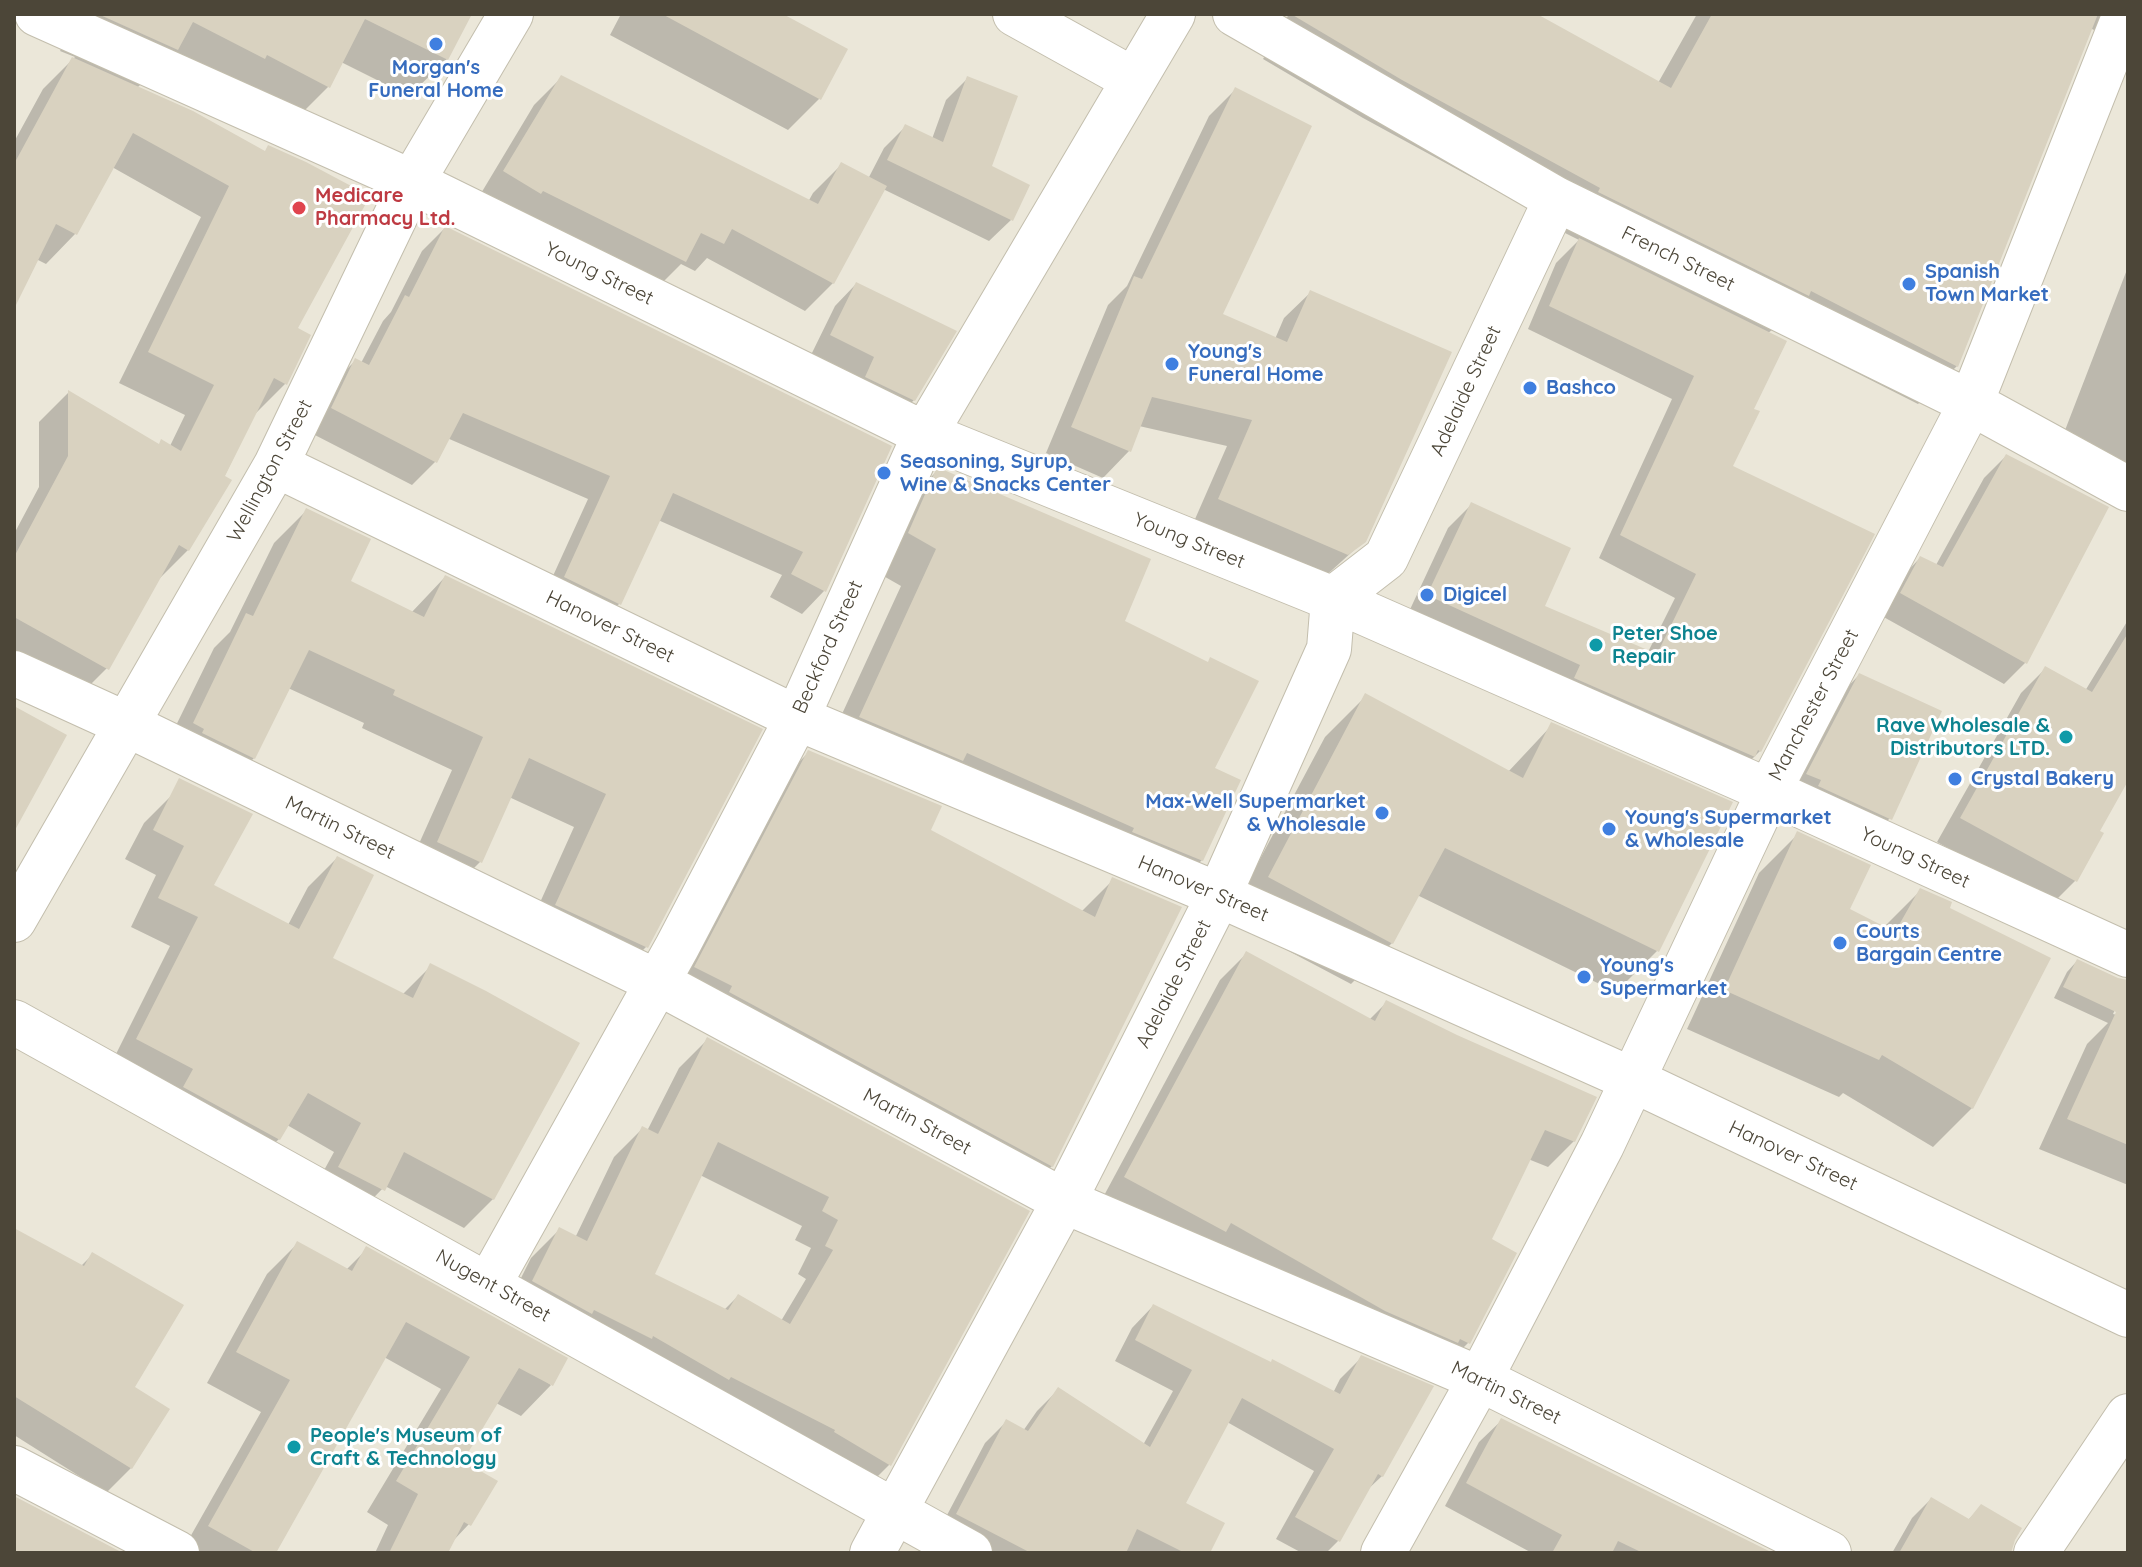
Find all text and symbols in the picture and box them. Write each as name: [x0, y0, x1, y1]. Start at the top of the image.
marker: Morgan's Funeral Home: [427, 35, 445, 53]
place label: Morgan's Funeral Home: [368, 56, 504, 103]
place label: Medicare Pharmacy Ltd.: [315, 184, 456, 231]
marker: Medicare Pharmacy Ltd.: [290, 199, 308, 217]
street label: French Street: [1617, 221, 1739, 297]
street label: Young Street: [541, 237, 657, 311]
place label: Spanish Town Market: [1925, 260, 2049, 307]
marker: Spanish Town Market: [1900, 275, 1918, 293]
street label: Adelaide Street: [1425, 322, 1507, 460]
place label: Young's Funeral Home: [1188, 340, 1323, 387]
marker: Young's Funeral Home: [1163, 355, 1181, 373]
place label: Bashco: [1546, 376, 1616, 400]
marker: Bashco: [1521, 379, 1539, 397]
street label: Wellington Street: [222, 395, 318, 547]
place label: Seasoning, Syrup, Wine & Snacks Center: [900, 450, 1111, 497]
marker: Seasoning, Syrup, Wine & Snacks Center: [875, 464, 893, 482]
street label: Young Street: [1130, 508, 1248, 574]
street label: Beckford Street: [788, 577, 868, 717]
place label: Digicel: [1443, 583, 1507, 607]
street label: Hanover Street: [542, 586, 678, 668]
marker: Digicel: [1418, 586, 1436, 604]
place label: Peter Shoe Repair: [1612, 622, 1718, 669]
street label: Manchester Street: [1764, 625, 1864, 785]
marker: Peter Shoe Repair: [1587, 636, 1605, 654]
place label: Rave Wholesale & Distributors LTD.: [1876, 714, 2050, 761]
marker: Rave Wholesale & Distributors LTD.: [2057, 728, 2075, 746]
place label: Crystal Bakery: [1971, 767, 2114, 791]
marker: Crystal Bakery: [1946, 770, 1964, 788]
place label: Max-Well Supermarket & Wholesale: [1145, 790, 1366, 837]
street label: Martin Street: [281, 791, 399, 865]
marker: Max-Well Supermarket & Wholesale: [1373, 804, 1391, 822]
place label: Young's Supermarket & Wholesale: [1625, 806, 1832, 853]
marker: Young's Supermarket & Wholesale: [1600, 820, 1618, 838]
street label: Young Street: [1856, 822, 1974, 894]
street label: Hanover Street: [1134, 851, 1272, 927]
street label: Adelaide Street: [1131, 916, 1217, 1052]
place label: Courts Bargain Centre: [1856, 920, 2002, 967]
marker: Courts Bargain Centre: [1831, 934, 1849, 952]
place label: Young's Supermarket: [1600, 954, 1727, 1001]
marker: Young's Supermarket: [1575, 968, 1593, 986]
street label: Martin Street: [859, 1083, 975, 1161]
street label: Hanover Street: [1725, 1116, 1861, 1196]
street label: Nugent Street: [431, 1245, 555, 1327]
street label: Martin Street: [1447, 1356, 1565, 1430]
place label: People's Museum of Craft & Technology: [310, 1424, 502, 1471]
marker: People's Museum of Craft & Technology: [285, 1438, 303, 1456]

